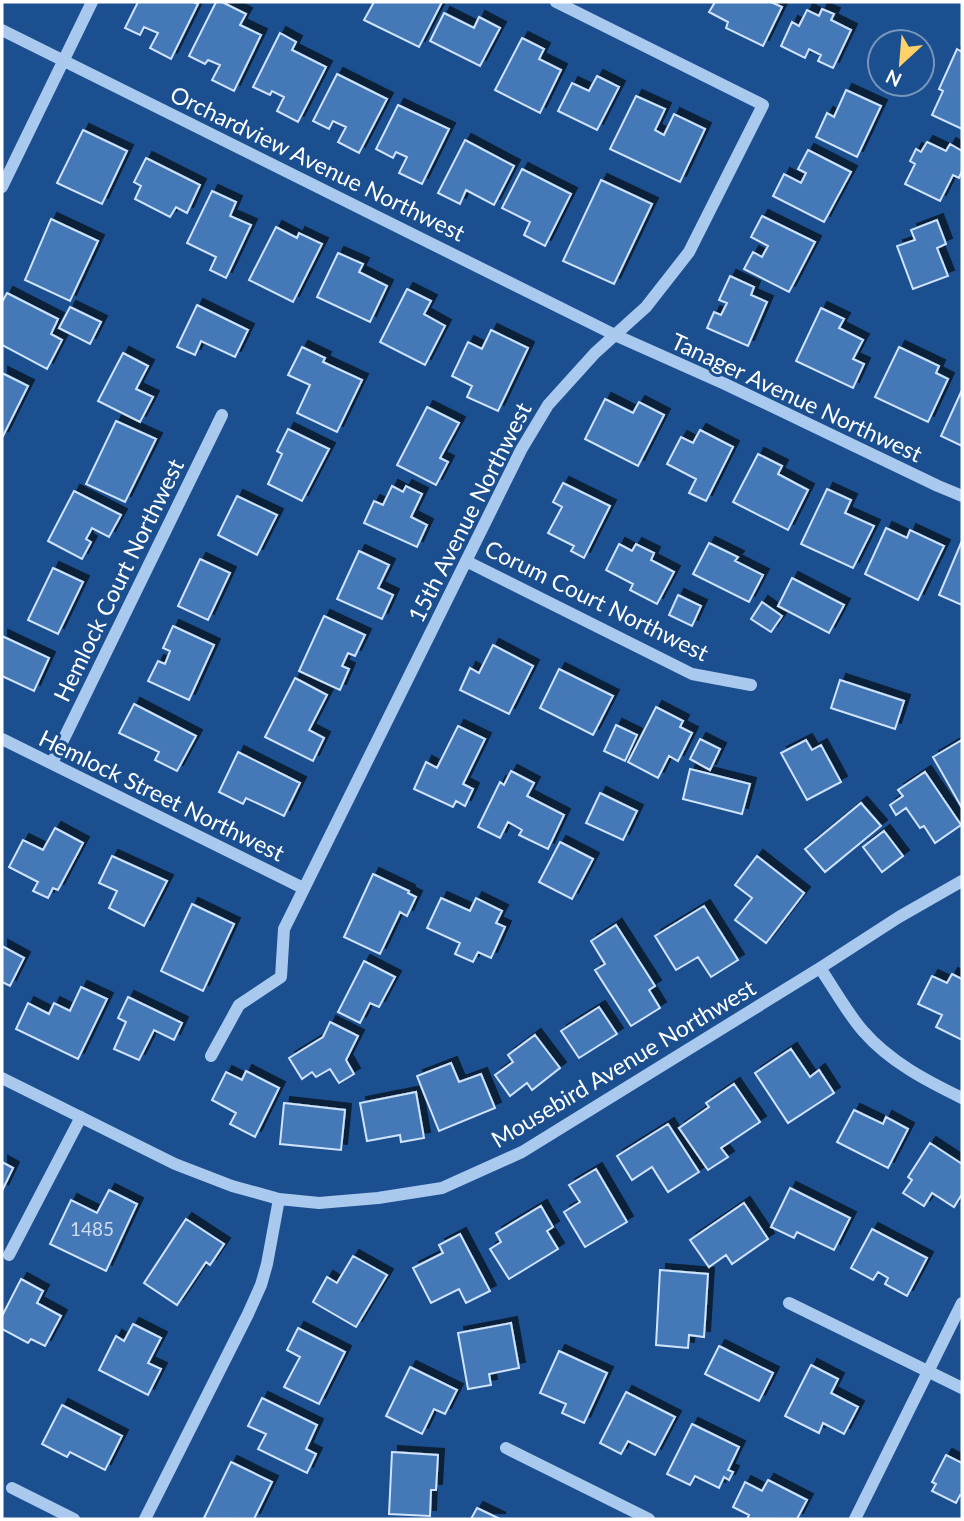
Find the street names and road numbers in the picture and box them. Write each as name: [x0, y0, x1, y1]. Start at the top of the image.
street label: Orchardview Avenue Northwest: [166, 79, 470, 247]
street label: Tanager Avenue Northwest: [667, 327, 928, 468]
street label: 15th Avenue Northwest: [401, 397, 537, 627]
street label: Hemlock Court Northwest: [47, 453, 189, 706]
street label: Corum Court Northwest: [481, 534, 714, 667]
street label: Hemlock Street Northwest: [35, 723, 290, 867]
street label: Mousebird Avenue Northwest: [486, 973, 761, 1153]

